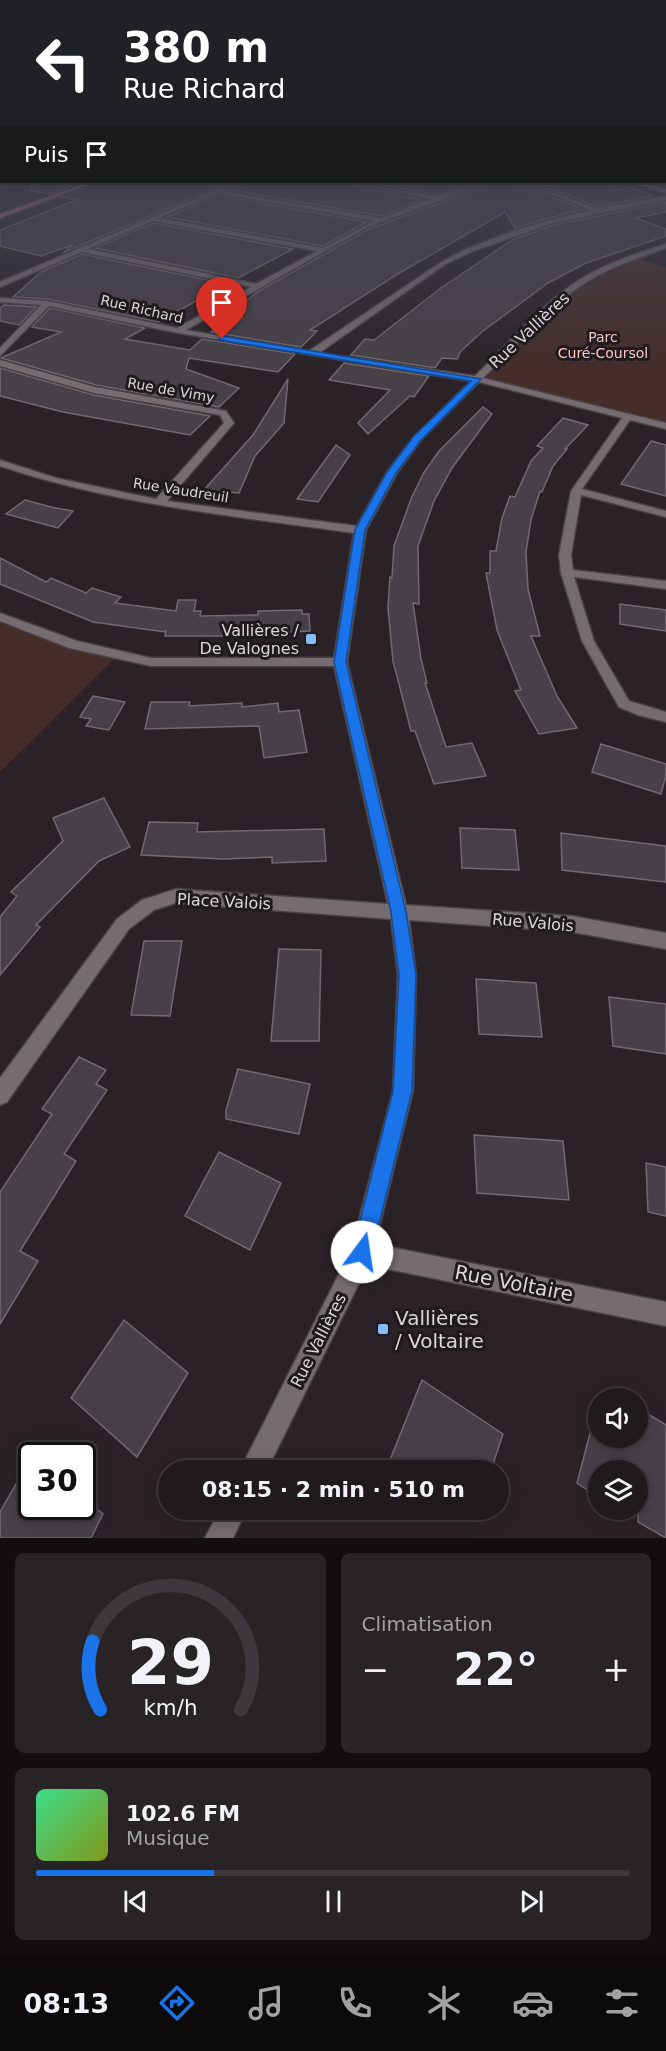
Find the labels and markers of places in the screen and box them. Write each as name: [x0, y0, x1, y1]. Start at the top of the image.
pin: [196, 277, 247, 339]
place label: Vallières / De Valognes: [200, 621, 300, 658]
marker: Vallières / De Valognes: [304, 632, 318, 646]
place label: Vallières / Voltaire: [395, 1306, 484, 1353]
marker: Vallières / Voltaire: [376, 1322, 390, 1336]

